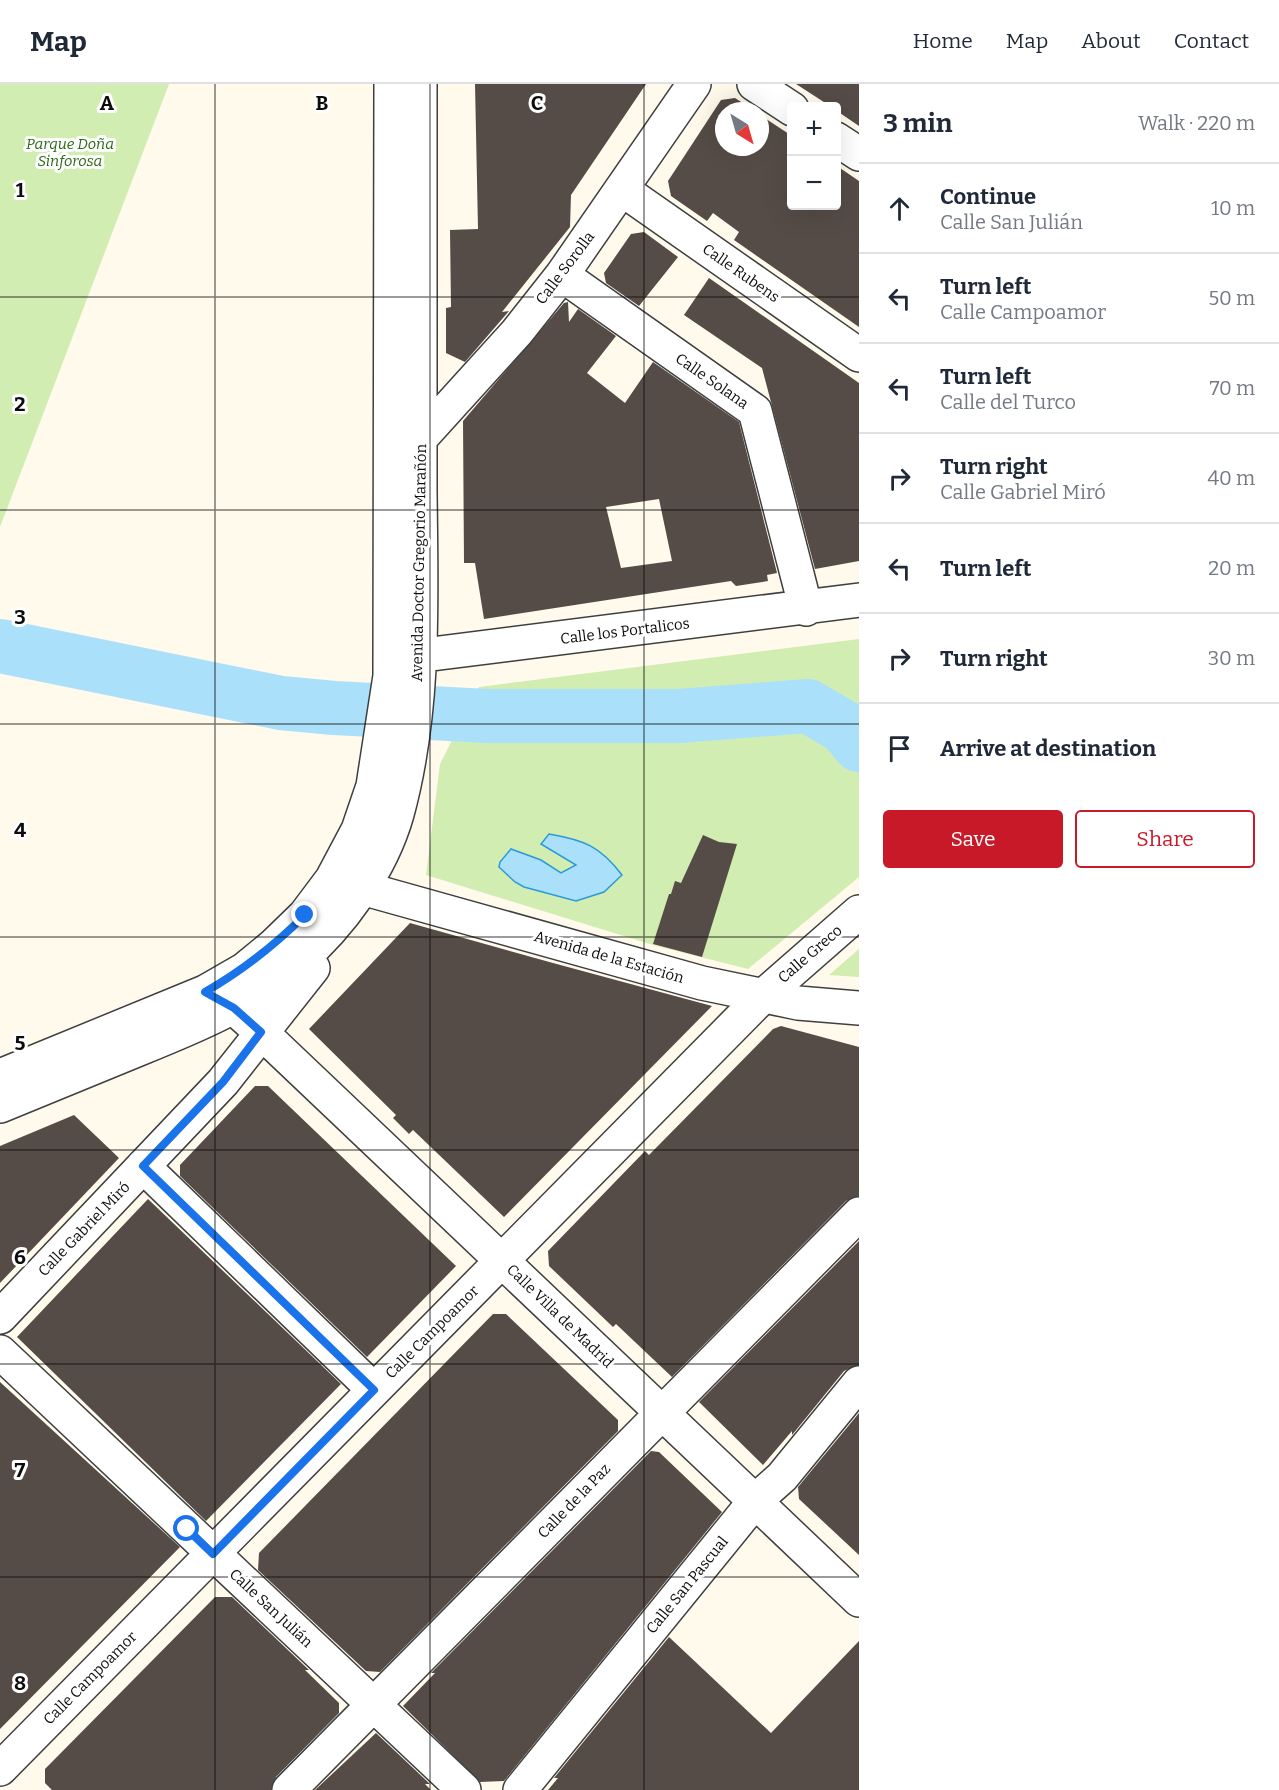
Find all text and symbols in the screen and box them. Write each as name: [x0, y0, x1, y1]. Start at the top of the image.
text: Map: [30, 25, 87, 58]
text: Home: [913, 28, 973, 54]
text: Map: [1006, 28, 1048, 54]
text: About: [1081, 28, 1141, 54]
text: Contact: [1174, 28, 1249, 54]
text: A: [100, 91, 115, 115]
text: B: [316, 91, 329, 115]
text: C: [531, 91, 543, 115]
north arrow: [715, 102, 769, 156]
map controls: [787, 102, 841, 210]
button: +: [787, 102, 841, 156]
text: 3 min: [883, 108, 952, 139]
text: Walk · 220 m: [1138, 111, 1255, 135]
park label: Parque Doña Sinforosa: [26, 135, 114, 170]
button: −: [787, 156, 841, 210]
text: 1: [16, 178, 25, 202]
text: Continue: [940, 183, 1036, 210]
icon: ahead: [883, 192, 916, 225]
text: 10 m: [1211, 196, 1255, 220]
text: Calle San Julián: [940, 210, 1083, 234]
street label: Calle Sorolla: [532, 228, 598, 308]
street label: Calle Rubens: [699, 240, 783, 306]
text: Turn left: [940, 273, 1032, 300]
icon: left: [883, 282, 916, 315]
text: 50 m: [1208, 286, 1255, 310]
text: Calle Campoamor: [940, 300, 1106, 324]
street label: Calle Solana: [672, 349, 752, 413]
text: Turn left: [940, 363, 1032, 390]
icon: left: [883, 372, 916, 405]
text: 70 m: [1209, 376, 1255, 400]
text: Calle del Turco: [940, 390, 1076, 414]
text: 2: [14, 392, 26, 416]
street label: Avenida Doctor Gregorio Marañón: [408, 443, 430, 682]
text: Turn right: [940, 453, 1048, 480]
icon: right: [883, 462, 916, 495]
text: 40 m: [1207, 466, 1255, 490]
text: Calle Gabriel Miró: [940, 480, 1106, 504]
icon: left: [883, 552, 916, 585]
text: Turn left: [940, 555, 1032, 582]
text: 20 m: [1208, 556, 1255, 580]
text: 3: [14, 605, 26, 629]
street label: Calle los Portalicos: [559, 614, 691, 648]
icon: right: [883, 642, 916, 675]
text: Turn right: [940, 645, 1048, 672]
text: 30 m: [1208, 646, 1255, 670]
icon: arrive: [883, 732, 916, 765]
text: Arrive at destination: [940, 735, 1156, 762]
button: Save: [883, 810, 1063, 868]
button: Share: [1075, 810, 1255, 868]
text: 4: [14, 818, 26, 842]
route end: [291, 901, 317, 927]
street label: Calle Greco: [774, 921, 846, 987]
street label: Avenida de la Estación: [532, 927, 686, 987]
text: 5: [15, 1031, 26, 1055]
street label: Calle Gabriel Miró: [34, 1178, 134, 1280]
text: 6: [14, 1245, 26, 1269]
street label: Calle Villa de Madrid: [503, 1260, 617, 1372]
street label: Calle Campoamor: [382, 1281, 483, 1382]
text: 7: [15, 1458, 26, 1482]
street label: Calle de la Paz: [534, 1460, 614, 1542]
route start: [173, 1515, 199, 1541]
street label: Calle San Pascual: [642, 1533, 732, 1637]
street label: Calle San Julián: [226, 1565, 317, 1651]
street label: Calle Campoamor: [40, 1627, 141, 1728]
text: 8: [14, 1671, 26, 1695]

